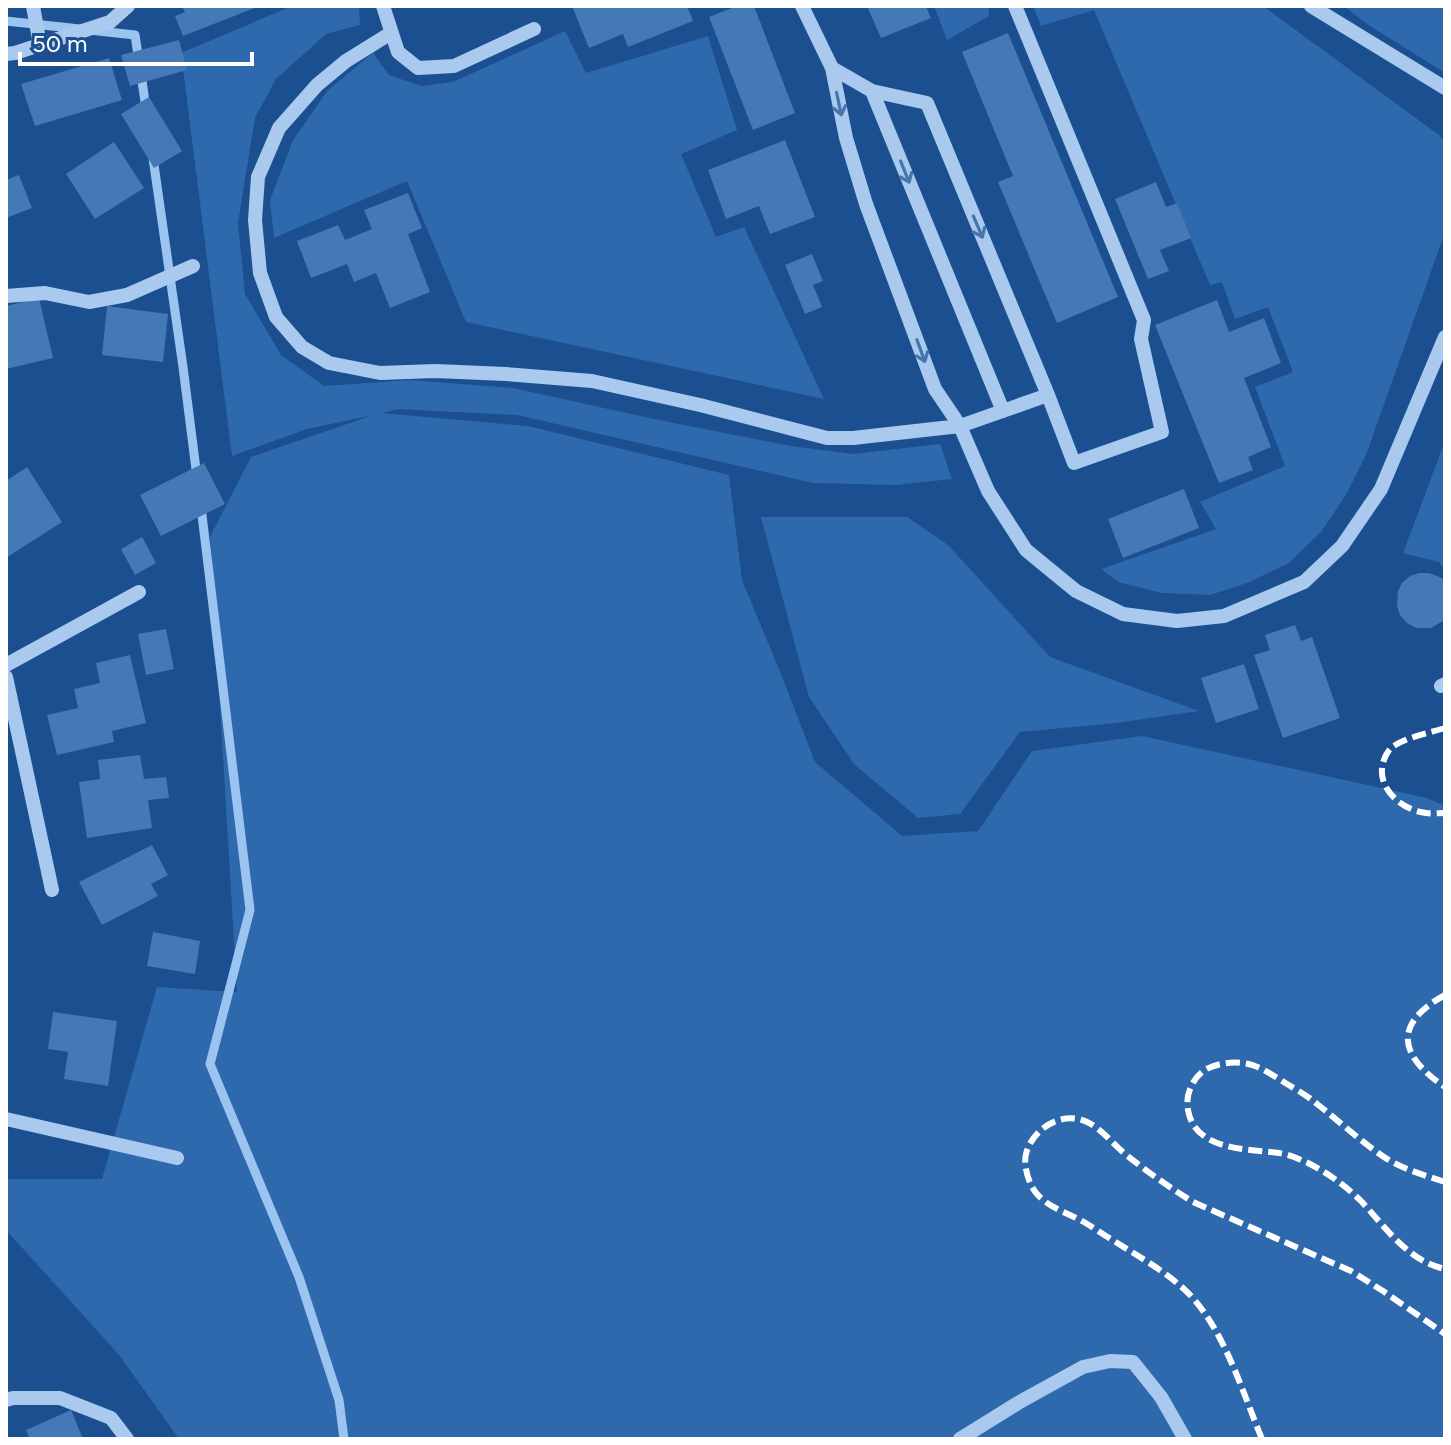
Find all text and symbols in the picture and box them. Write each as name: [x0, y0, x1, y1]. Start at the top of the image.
scale bar: [20, 16, 252, 66]
text: 50 m: [32, 29, 88, 58]
one-way arrow: [832, 91, 847, 117]
one-way arrow: [899, 159, 913, 184]
one-way arrow: [972, 214, 986, 239]
one-way arrow: [915, 338, 929, 363]

